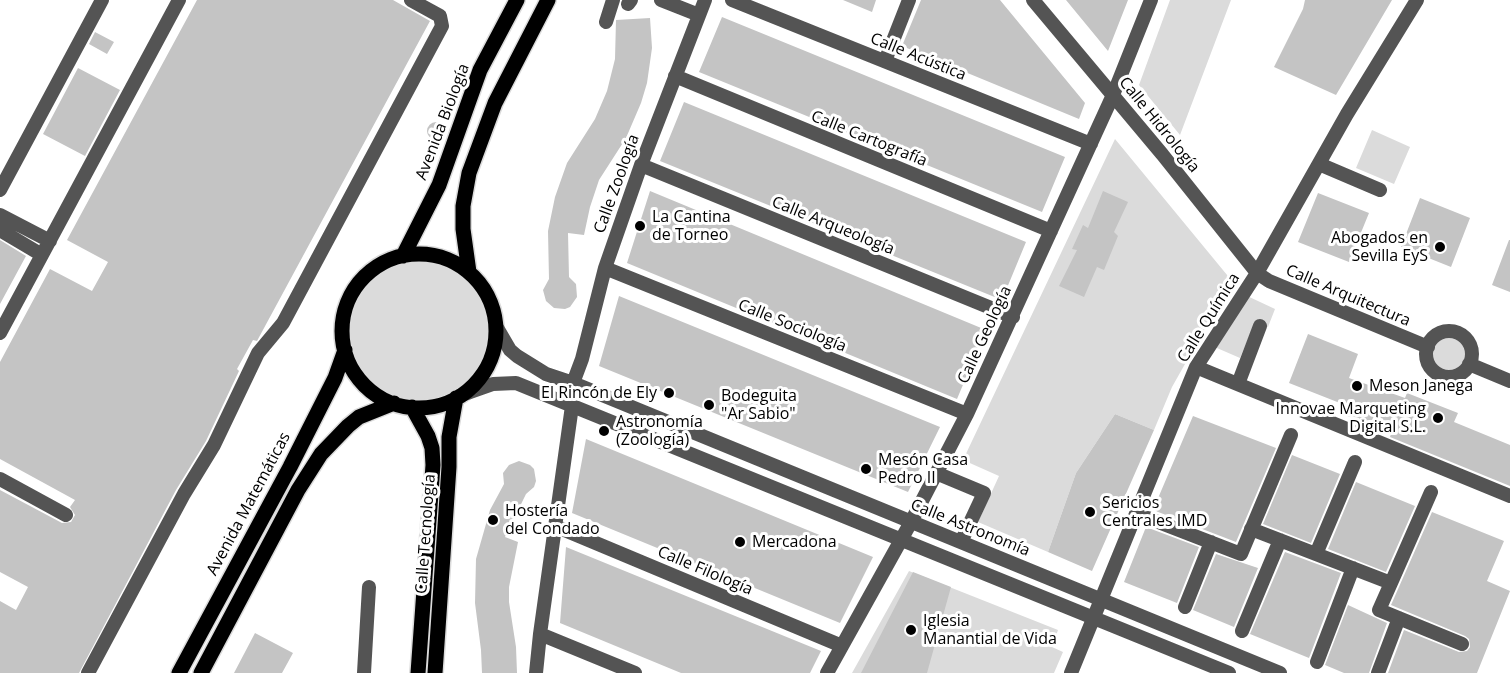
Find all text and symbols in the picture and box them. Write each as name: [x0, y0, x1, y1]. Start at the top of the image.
street label: Calle Acústica: [867, 29, 969, 85]
street label: Avenida Biología: [412, 61, 474, 183]
street label: Calle Hidrología: [1115, 73, 1203, 177]
street label: Calle Cartografía: [808, 107, 930, 171]
street label: Calle Zoología: [590, 132, 644, 236]
street label: Calle Arqueología: [769, 193, 897, 259]
place label: La Cantina de Torneo: [652, 207, 731, 245]
marker: La Cantina de Torneo: [633, 219, 647, 233]
place label: Abogados en Sevilla EyS: [1331, 228, 1428, 266]
marker: Abogados en Sevilla EyS: [1433, 240, 1447, 254]
street label: Calle Arquitectura: [1283, 261, 1413, 331]
street label: Calle Química: [1174, 270, 1244, 366]
street label: Calle Geología: [954, 283, 1016, 387]
street label: Calle Sociología: [735, 296, 849, 356]
place label: Meson Janega: [1369, 376, 1473, 396]
marker: Meson Janega: [1350, 379, 1364, 393]
place label: El Rincón de Ely: [541, 383, 657, 403]
marker: El Rincón de Ely: [662, 386, 676, 400]
place label: Bodeguita "Ar Sabio": [721, 386, 797, 424]
marker: Bodeguita "Ar Sabio": [702, 398, 716, 412]
place label: Innovae Marqueting Digital S.L.: [1276, 399, 1426, 437]
marker: Innovae Marqueting Digital S.L.: [1431, 411, 1445, 425]
place label: Astronomía (Zoología): [616, 412, 703, 450]
marker: Astronomía (Zoología): [597, 424, 611, 438]
street label: Avenida Matemáticas: [203, 429, 295, 579]
place label: Mesón Casa Pedro II: [878, 450, 968, 488]
marker: Mesón Casa Pedro II: [859, 462, 873, 476]
street label: Calle Tecnología: [412, 473, 440, 595]
place label: Sericios Centrales IMD: [1102, 493, 1207, 531]
street label: Calle Astronomía: [908, 495, 1032, 561]
place label: Hostería del Condado: [505, 501, 600, 539]
marker: Sericios Centrales IMD: [1083, 505, 1097, 519]
marker: Hostería del Condado: [486, 513, 500, 527]
place label: Mercadona: [752, 532, 837, 552]
marker: Mercadona: [733, 535, 747, 549]
street label: Calle Filología: [655, 542, 755, 600]
place label: Iglesia Manantial de Vida: [923, 611, 1057, 649]
marker: Iglesia Manantial de Vida: [904, 623, 918, 637]

